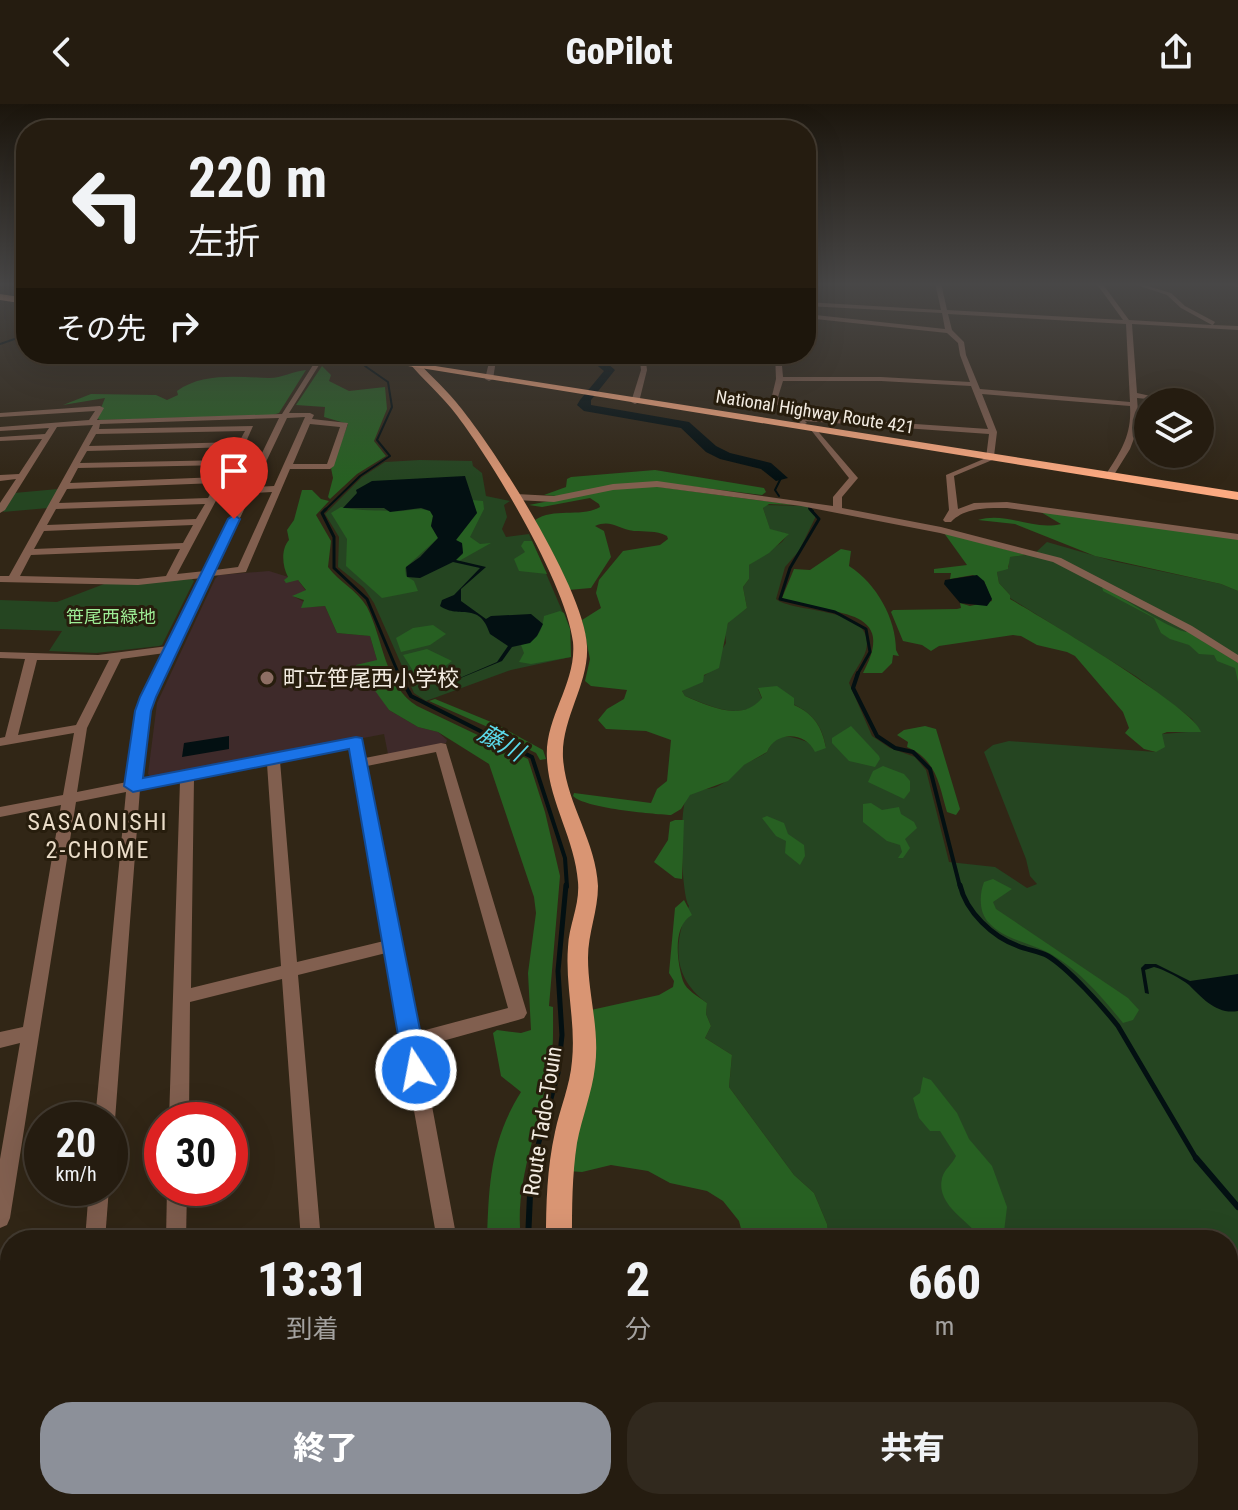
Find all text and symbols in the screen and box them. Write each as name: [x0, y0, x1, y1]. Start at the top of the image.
icon: back: [40, 30, 84, 74]
icon: share: [1154, 30, 1198, 74]
text: GoPilot: [565, 31, 673, 73]
text: 220 m: [188, 145, 327, 211]
icon: left: [56, 152, 160, 256]
text: 左折: [188, 221, 260, 263]
icon: right: [162, 304, 206, 348]
text: その先: [56, 311, 146, 346]
street label: National Highway Route 421: [714, 385, 916, 438]
map controls: [1134, 388, 1214, 468]
button: layers: [1134, 388, 1214, 468]
pin: [200, 437, 268, 519]
icon: arrive: [212, 449, 256, 493]
park label: 笹尾西緑地: [66, 606, 156, 627]
place label: 町立笹尾西小学校: [283, 666, 459, 691]
marker: 町立笹尾西小学校: [258, 669, 276, 687]
water label: 藤川: [473, 719, 531, 768]
district label: SASAONISHI 2-CHOME: [27, 808, 169, 864]
position arrow: [374, 1028, 458, 1112]
street label: Route Tado-Touin: [518, 1045, 567, 1197]
speed limit sign: 30: [144, 1102, 248, 1206]
text: 20: [56, 1120, 96, 1167]
text: km/h: [55, 1162, 97, 1186]
text: 13:31: [257, 1251, 368, 1308]
text: 2: [626, 1251, 650, 1308]
text: 660: [908, 1254, 981, 1311]
text: m: [935, 1311, 954, 1341]
text: 到着: [286, 1314, 338, 1344]
text: 分: [625, 1314, 651, 1344]
button: 終了: [40, 1402, 611, 1494]
button: 共有: [627, 1402, 1198, 1494]

